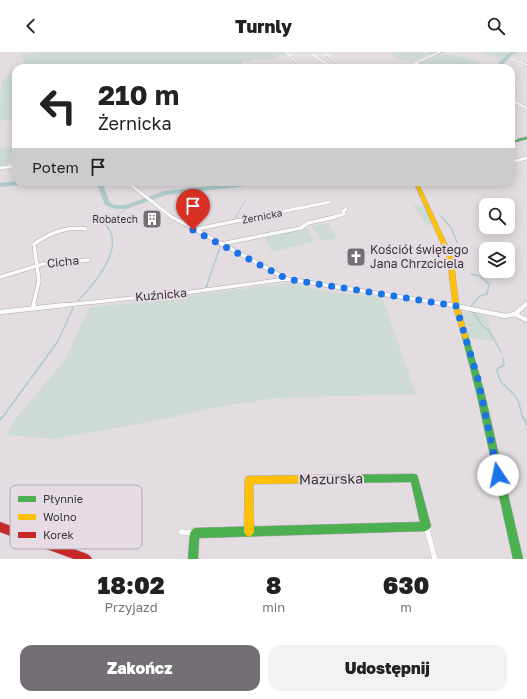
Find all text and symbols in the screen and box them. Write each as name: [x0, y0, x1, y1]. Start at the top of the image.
icon: back: [20, 15, 42, 37]
text: Turnly: [235, 15, 292, 37]
icon: search: [485, 15, 507, 37]
text: 210 m: [98, 78, 179, 111]
icon: left: [32, 80, 84, 132]
text: Żernicka: [98, 112, 172, 134]
icon: arrive: [87, 156, 109, 178]
text: Potem: [32, 158, 79, 176]
pin: [176, 189, 210, 230]
icon: arrive: [182, 195, 204, 217]
map controls: [479, 198, 515, 278]
button: search: [479, 198, 515, 234]
street label: Żernicka: [241, 205, 283, 226]
building icon: Robatech: [141, 208, 163, 230]
place label: Robatech: [92, 213, 138, 225]
place label: Kościół świętego Jana Chrzciciela: [370, 242, 468, 271]
button: layers: [479, 242, 515, 278]
church icon: Kościół świętego Jana Chrzciciela: [345, 246, 367, 268]
street label: Cicha: [46, 252, 80, 271]
street label: Kuźnicka: [134, 285, 188, 304]
position arrow: [477, 454, 519, 496]
street label: Mazurska: [299, 469, 363, 488]
legend: [10, 485, 142, 549]
text: Płynnie: [43, 492, 83, 505]
text: Wolno: [43, 510, 77, 523]
text: Korek: [43, 528, 74, 541]
text: 18:02: [98, 570, 165, 599]
text: 8: [266, 570, 282, 599]
text: 630: [383, 570, 429, 599]
text: Przyjazd: [105, 599, 158, 615]
text: min: [262, 599, 285, 615]
text: m: [400, 599, 412, 615]
button: Zakończ: [20, 645, 260, 691]
button: Udostępnij: [268, 645, 507, 691]

